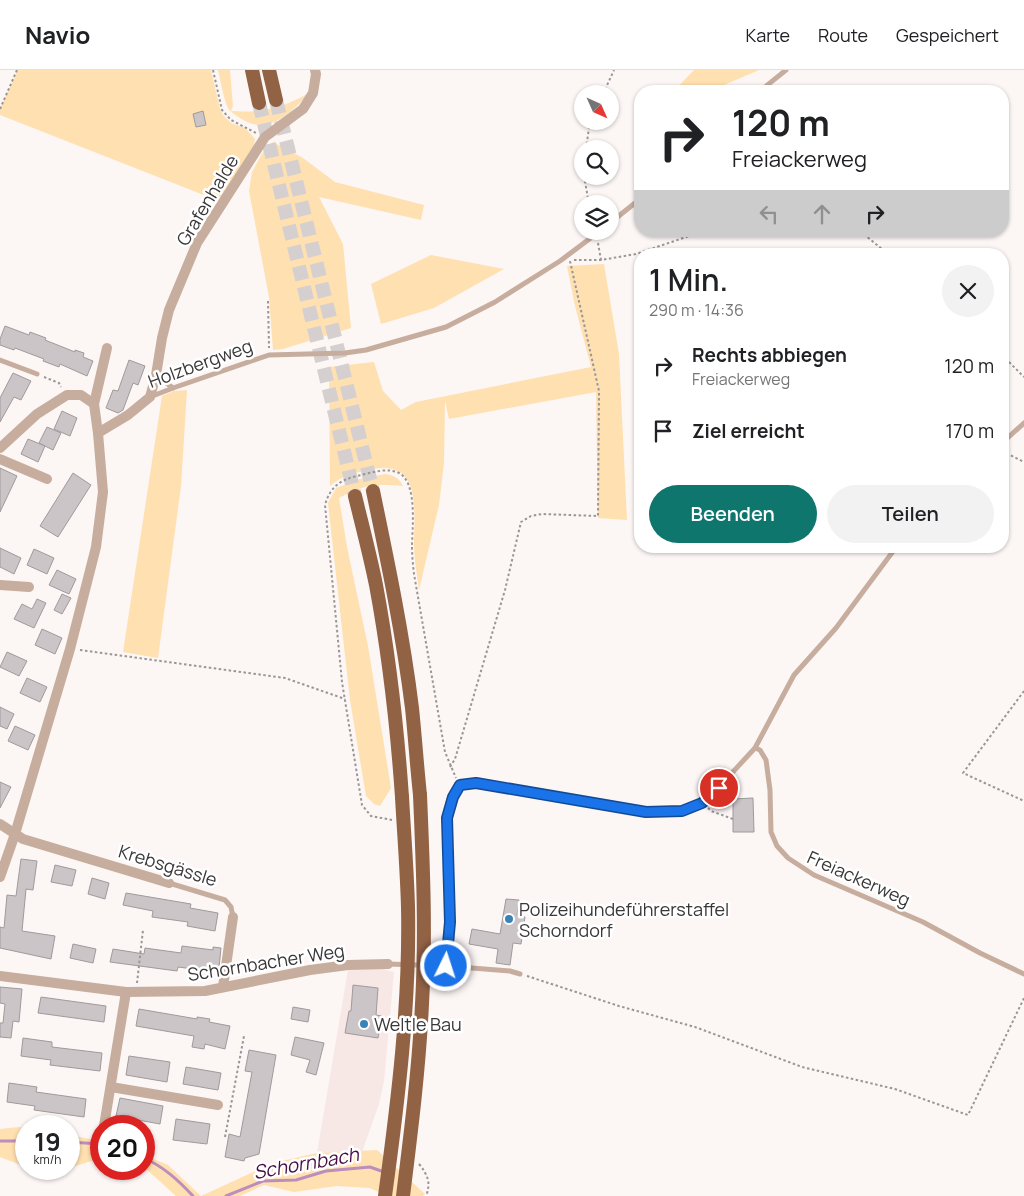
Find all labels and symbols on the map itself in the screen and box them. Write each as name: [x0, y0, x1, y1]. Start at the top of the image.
north arrow: [574, 85, 619, 130]
street label: Grafenhalde: [170, 150, 244, 250]
street label: Holzbergweg: [145, 333, 255, 393]
pin: [698, 767, 740, 809]
street label: Krebsgässle: [116, 839, 220, 891]
street label: Freiackerweg: [804, 845, 914, 911]
place label: Polizeihundeführerstaffel Schorndorf: [519, 897, 729, 942]
marker: Polizeihundeführerstaffel Schorndorf: [503, 913, 515, 925]
street label: Schornbacher Weg: [186, 938, 346, 986]
position arrow: [419, 939, 471, 991]
place label: Weltle Bau: [374, 1012, 462, 1036]
marker: Weltle Bau: [358, 1018, 370, 1030]
speed limit sign: 20: [90, 1115, 155, 1180]
water label: Schornbach: [251, 1141, 361, 1185]

